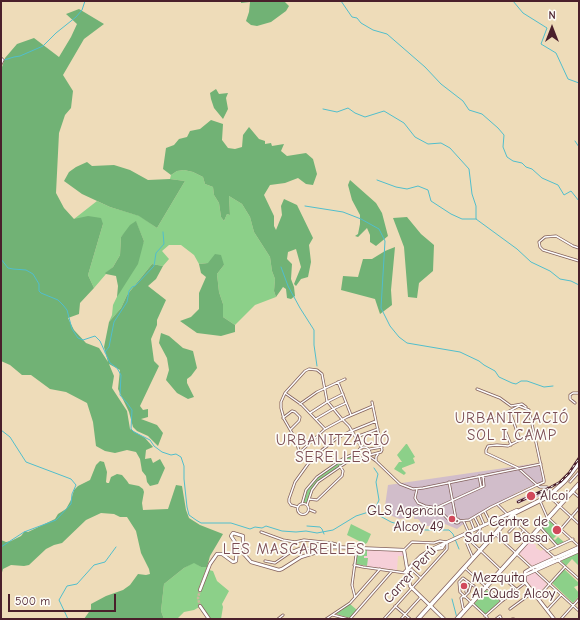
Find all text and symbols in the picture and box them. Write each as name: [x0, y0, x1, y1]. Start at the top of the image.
north arrow: [532, 8, 572, 48]
text: N: [548, 9, 556, 22]
district label: URBANITZACIÓ SOL I CAMP: [455, 410, 569, 445]
district label: URBANITZACIÓ SERELLES: [276, 432, 390, 467]
place label: Alcoi: [540, 488, 569, 504]
marker: Alcoi: [525, 490, 537, 502]
place label: GLS Agencia Alcoy 49: [367, 503, 444, 536]
marker: GLS Agencia Alcoy 49: [447, 514, 457, 524]
place label: Centre de Salut la Bassa: [464, 514, 548, 546]
marker: Centre de Salut la Bassa: [551, 524, 563, 536]
district label: LES MASCARELLES: [223, 541, 365, 559]
street label: Carrer Perú: [380, 543, 440, 607]
place label: Mezquita Al-Quds Alcoy: [472, 570, 555, 602]
marker: Mezquita Al-Quds Alcoy: [459, 581, 469, 591]
scale bar: [10, 586, 118, 612]
text: 500 m: [15, 594, 50, 608]

